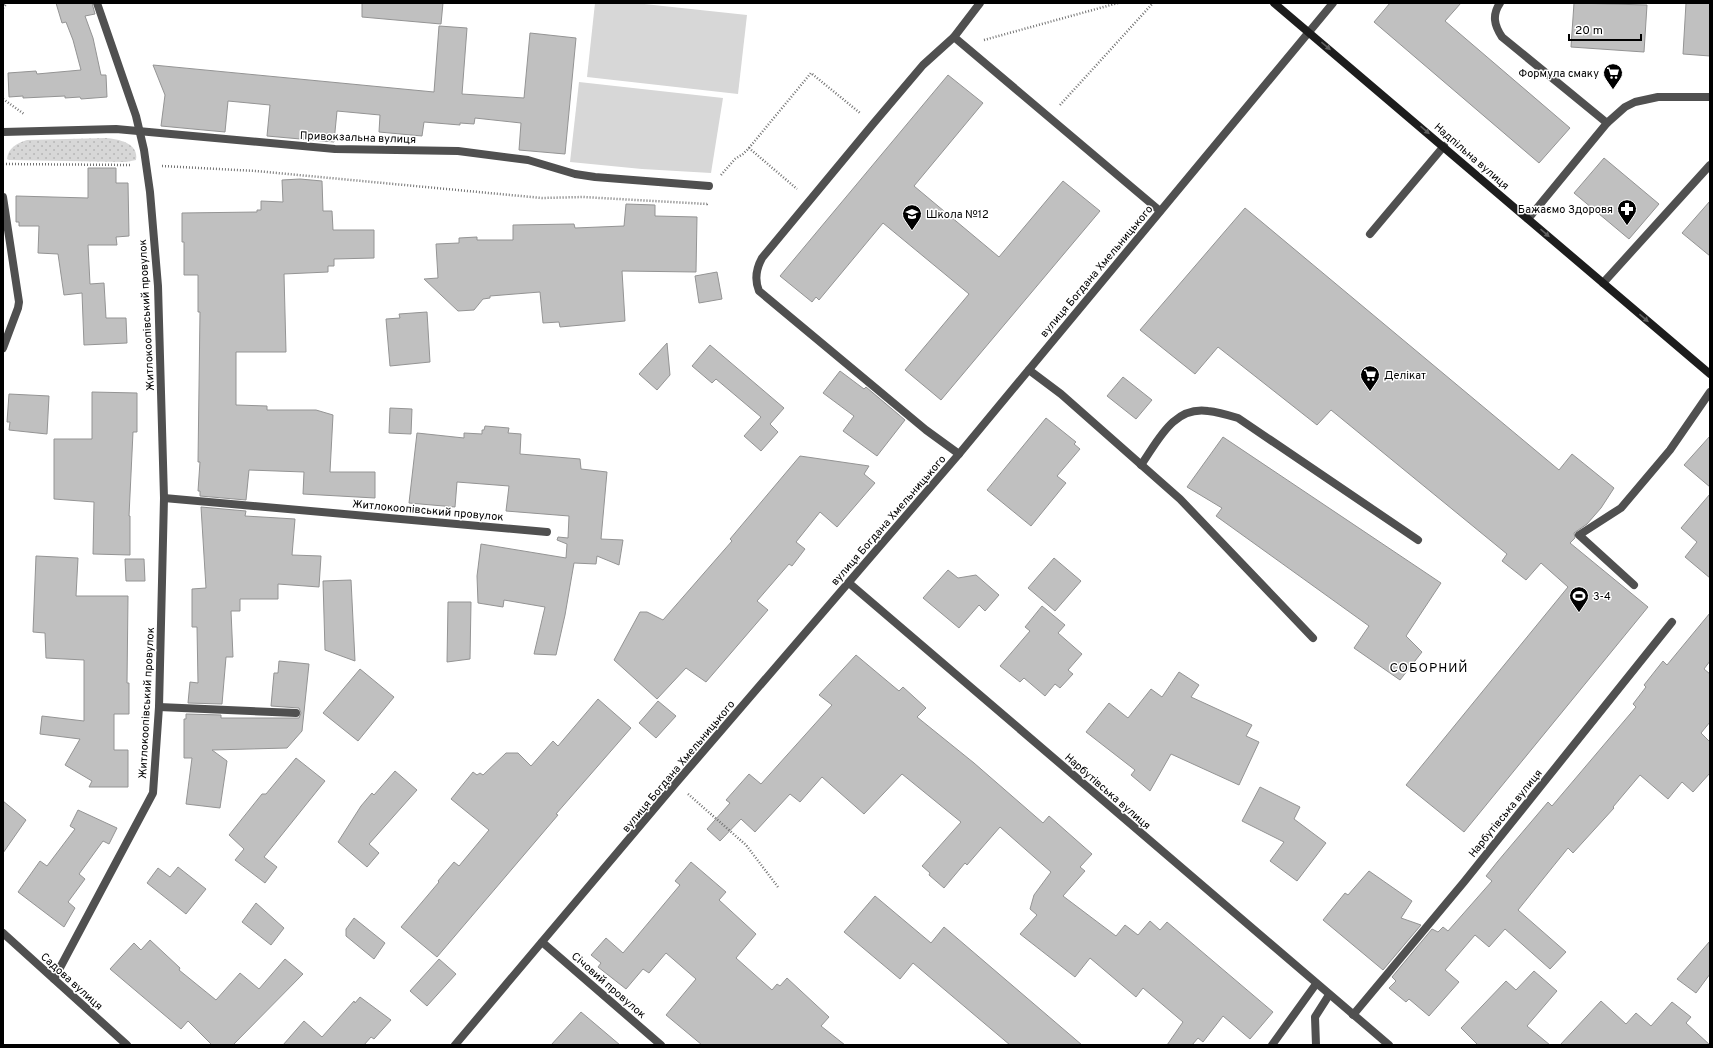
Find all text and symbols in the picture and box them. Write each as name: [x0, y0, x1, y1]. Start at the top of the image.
scale bar: [1569, 16, 1641, 42]
text: 20 m: [1575, 23, 1603, 39]
one-way arrow: [1321, 41, 1331, 50]
supermarket icon: Формула смаку: [1602, 62, 1624, 90]
place label: Формула смаку: [1518, 67, 1599, 81]
street label: Надпільна вулиця: [1431, 120, 1512, 193]
one-way arrow: [1420, 126, 1430, 135]
street label: Привокзальна вулиця: [300, 129, 416, 147]
pharmacy icon: Бажаємо Здоровя: [1616, 198, 1638, 226]
school or university icon: Школа №12: [901, 203, 923, 231]
street label: вулиця Богдана Хмельницького: [1037, 203, 1156, 341]
place label: Бажаємо Здоровя: [1518, 203, 1613, 217]
place label: Школа №12: [926, 208, 989, 222]
one-way arrow: [1540, 228, 1550, 238]
street label: Житлокоопівський провулок: [136, 239, 158, 391]
one-way arrow: [1638, 313, 1649, 322]
supermarket icon: Делікат: [1359, 364, 1381, 392]
place label: Делікат: [1384, 369, 1426, 383]
street label: вулиця Богдана Хмельницького: [828, 453, 949, 589]
street label: Житлокоопівський провулок: [352, 497, 504, 525]
sports icon: 3-4: [1568, 585, 1590, 613]
place label: 3-4: [1593, 590, 1611, 604]
street label: Житлокоопівський провулок: [136, 627, 158, 779]
district label: СОБОРНИЙ: [1389, 659, 1469, 677]
street label: вулиця Богдана Хмельницького: [619, 698, 738, 836]
street label: Нарбутівська вулиця: [1061, 751, 1153, 833]
street label: Нарбутівська вулиця: [1466, 767, 1546, 861]
street label: Садова вулиця: [37, 950, 105, 1013]
street label: Січовий провулок: [568, 950, 649, 1022]

